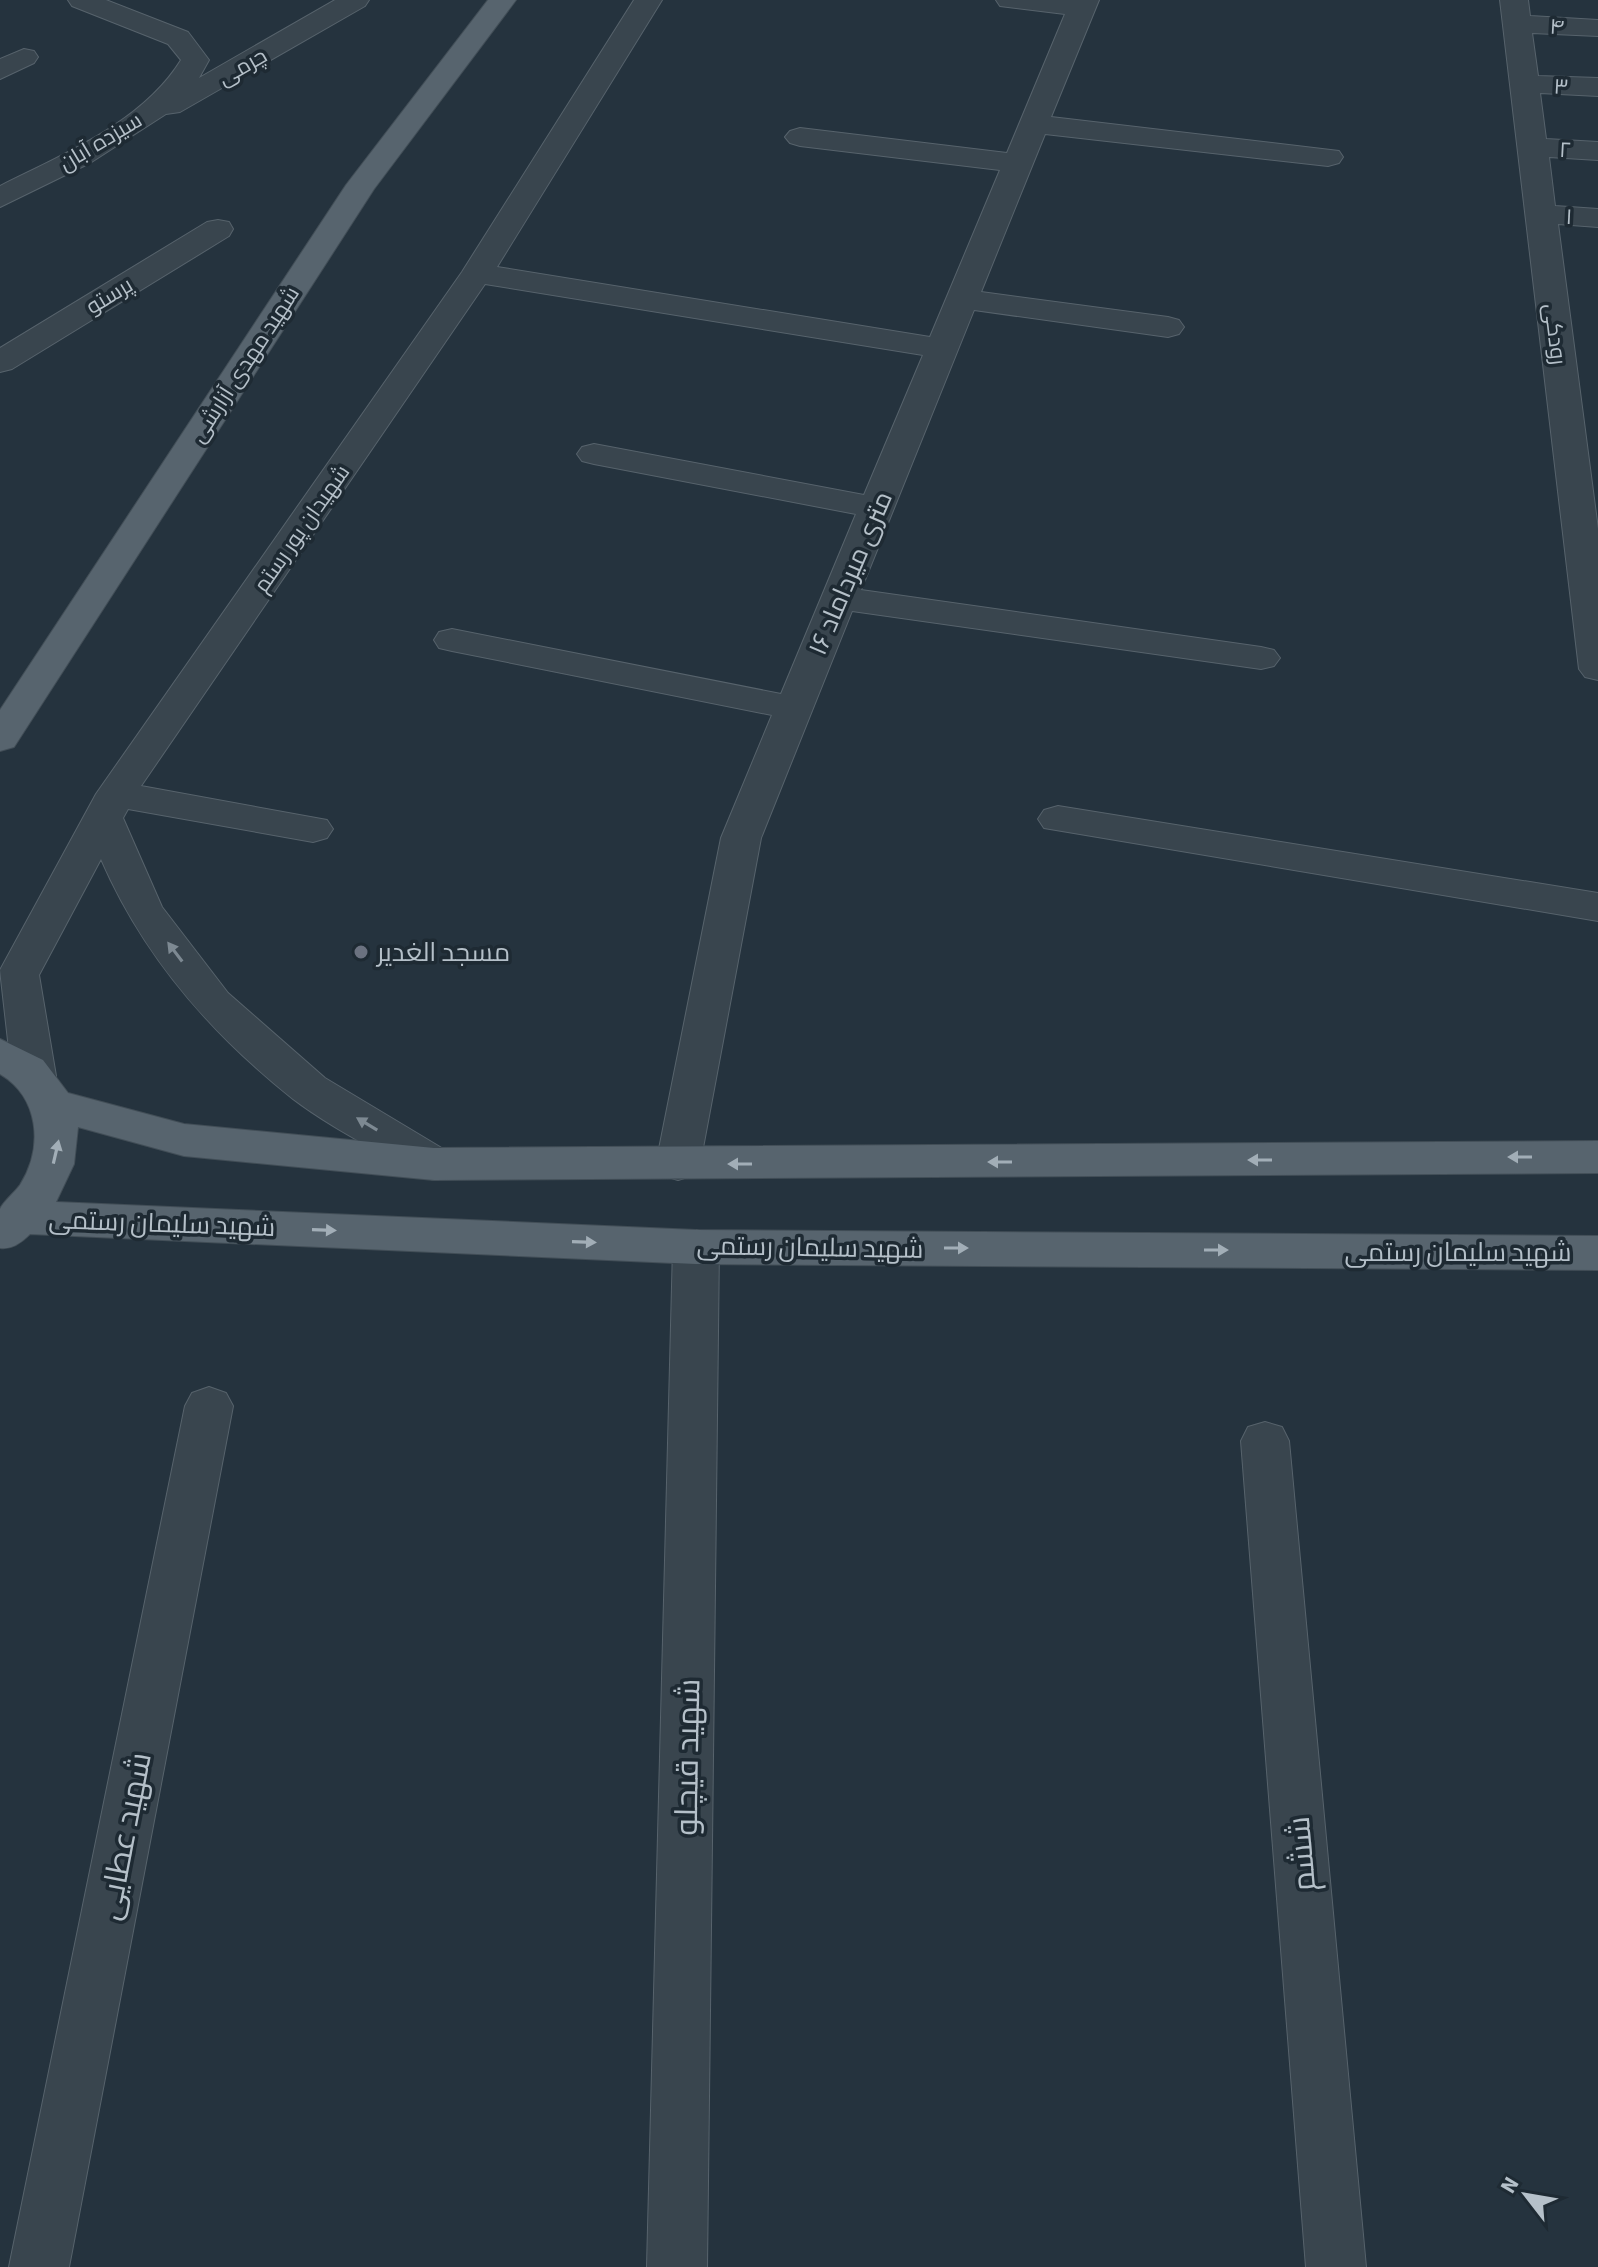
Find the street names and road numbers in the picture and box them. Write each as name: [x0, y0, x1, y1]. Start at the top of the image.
street label: ۴: [1549, 11, 1565, 43]
street label: چرمی: [212, 40, 273, 94]
street label: ۳: [1553, 71, 1569, 103]
street label: سیزده آبان: [53, 104, 148, 179]
street label: ۲: [1558, 134, 1572, 166]
street label: ۱: [1565, 201, 1573, 233]
street label: پرستو: [80, 269, 139, 322]
street label: شهید مهدی آزارشی: [182, 280, 308, 449]
street label: رودکی: [1535, 302, 1575, 367]
street label: شهیدان پور رستم: [246, 458, 358, 599]
street label: ۱۶ متری میرداماد: [799, 485, 902, 661]
street label: شهید سلیمان رستمی: [48, 1201, 276, 1246]
street label: شهید سلیمان رستمی: [696, 1227, 924, 1268]
street label: شهید سلیمان رستمی: [1345, 1234, 1571, 1271]
street label: شهید قیچلو: [664, 1678, 712, 1836]
street label: شهید عطایی: [86, 1749, 164, 1924]
street label: ششم: [1276, 1815, 1328, 1893]

